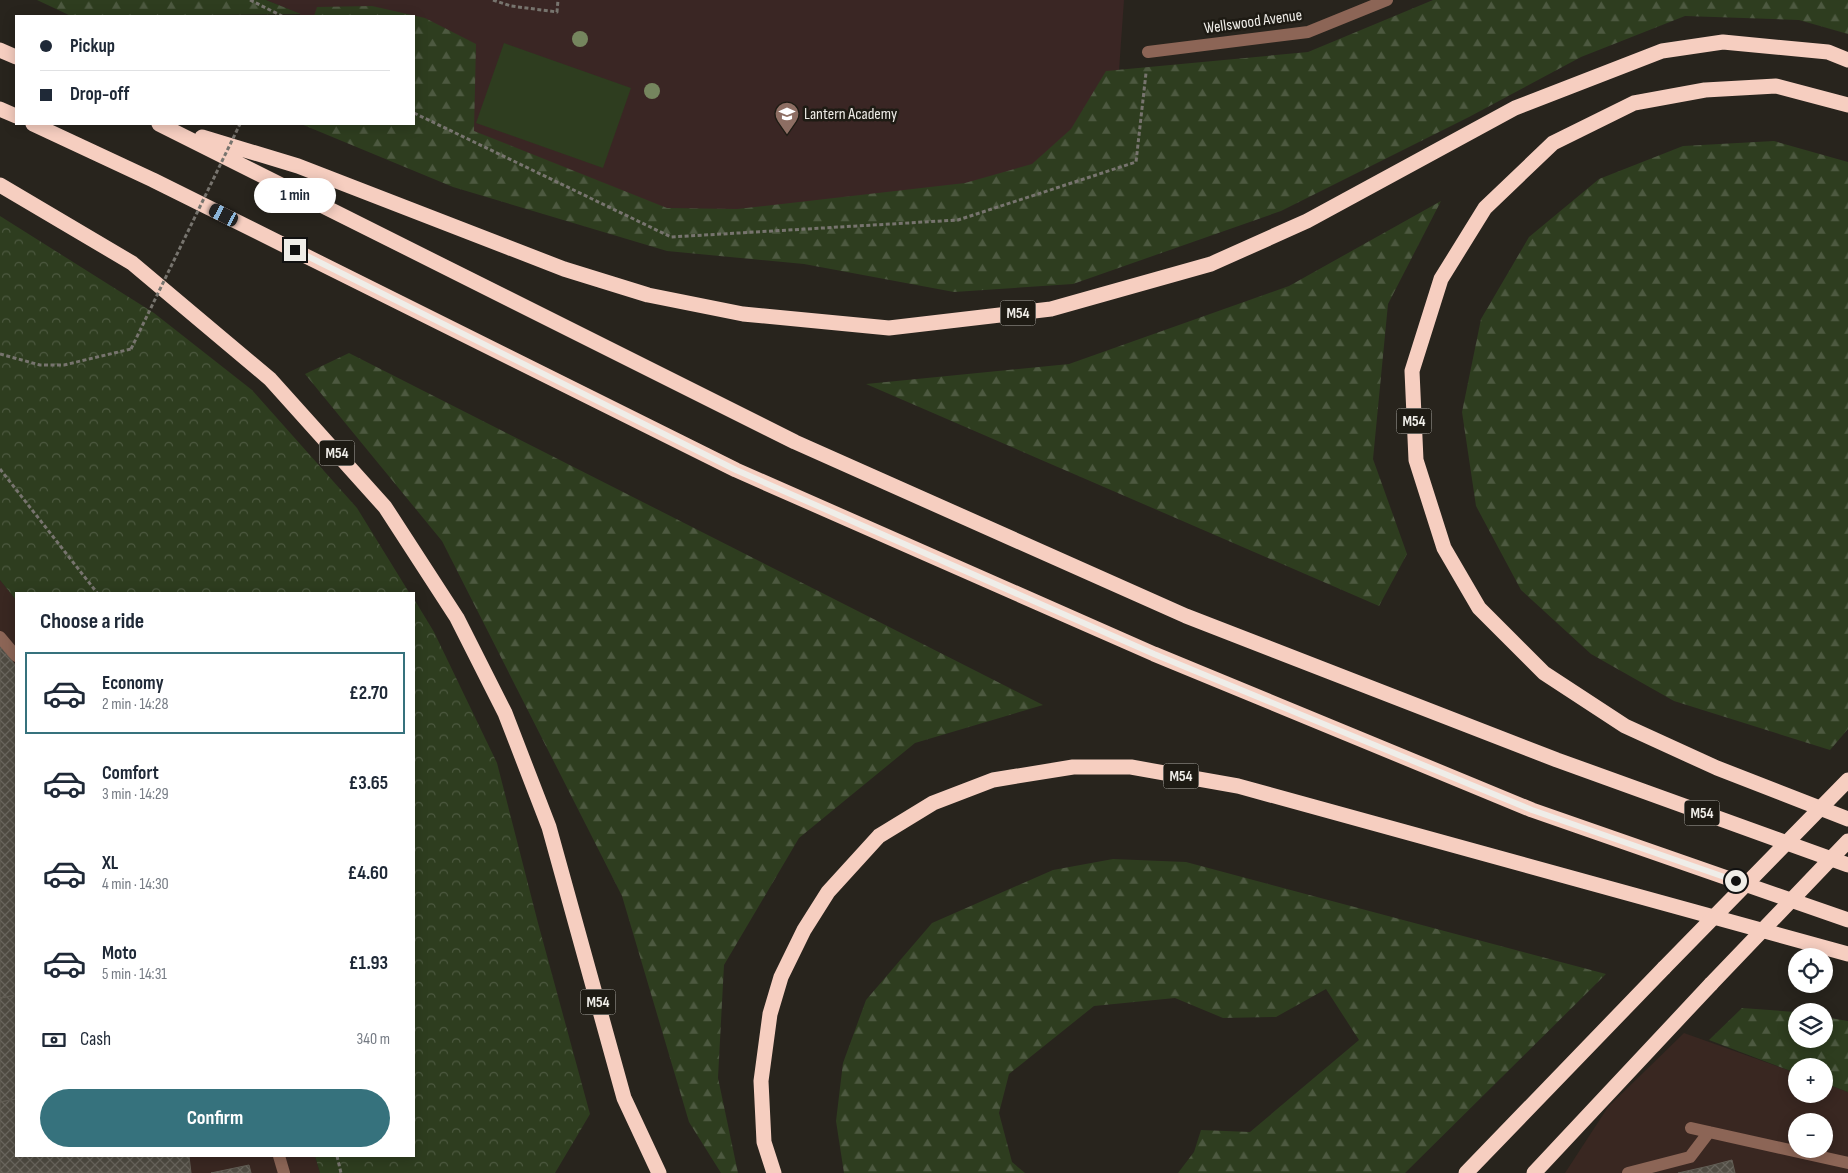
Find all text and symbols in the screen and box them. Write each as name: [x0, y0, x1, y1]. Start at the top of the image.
street label: Wellswood Avenue: [1203, 6, 1303, 38]
text: Pickup: [70, 35, 115, 58]
text: Drop-off: [70, 83, 130, 106]
school or university icon: Lantern Academy: [774, 101, 800, 135]
place label: Lantern Academy: [804, 105, 897, 124]
callout: 1 min: [254, 178, 336, 212]
text: 1 min: [280, 186, 310, 205]
car: [207, 202, 240, 228]
route end: [284, 239, 306, 261]
road number: M54: [1000, 300, 1036, 326]
road number: M54: [1396, 408, 1432, 434]
road number: M54: [320, 440, 354, 466]
text: Choose a ride: [40, 608, 144, 635]
icon: car: [42, 671, 87, 716]
text: Economy: [102, 672, 164, 695]
text: £2.70: [349, 682, 388, 705]
text: 2 min · 14:28: [102, 695, 168, 714]
icon: car: [42, 761, 87, 806]
text: Comfort: [102, 762, 159, 785]
road number: M54: [1164, 764, 1198, 788]
text: £3.65: [349, 772, 388, 795]
text: 3 min · 14:29: [102, 785, 169, 804]
road number: M54: [1684, 800, 1720, 826]
icon: car: [42, 851, 87, 896]
text: XL: [102, 852, 118, 875]
text: £4.60: [348, 862, 388, 885]
route start: [1725, 870, 1747, 892]
text: 4 min · 14:30: [102, 875, 169, 894]
icon: car: [42, 941, 87, 986]
text: Moto: [102, 942, 137, 965]
map controls: [1788, 948, 1833, 1158]
button: locate: [1788, 948, 1833, 993]
text: £1.93: [349, 952, 388, 975]
text: 5 min · 14:31: [102, 965, 167, 984]
road number: M54: [580, 990, 616, 1014]
button: layers: [1788, 1003, 1833, 1048]
icon: cash: [40, 1026, 68, 1054]
text: Cash: [80, 1028, 111, 1051]
text: 340 m: [357, 1030, 390, 1049]
button: +: [1788, 1058, 1833, 1103]
button: Confirm: [40, 1089, 390, 1147]
button: −: [1788, 1113, 1833, 1158]

